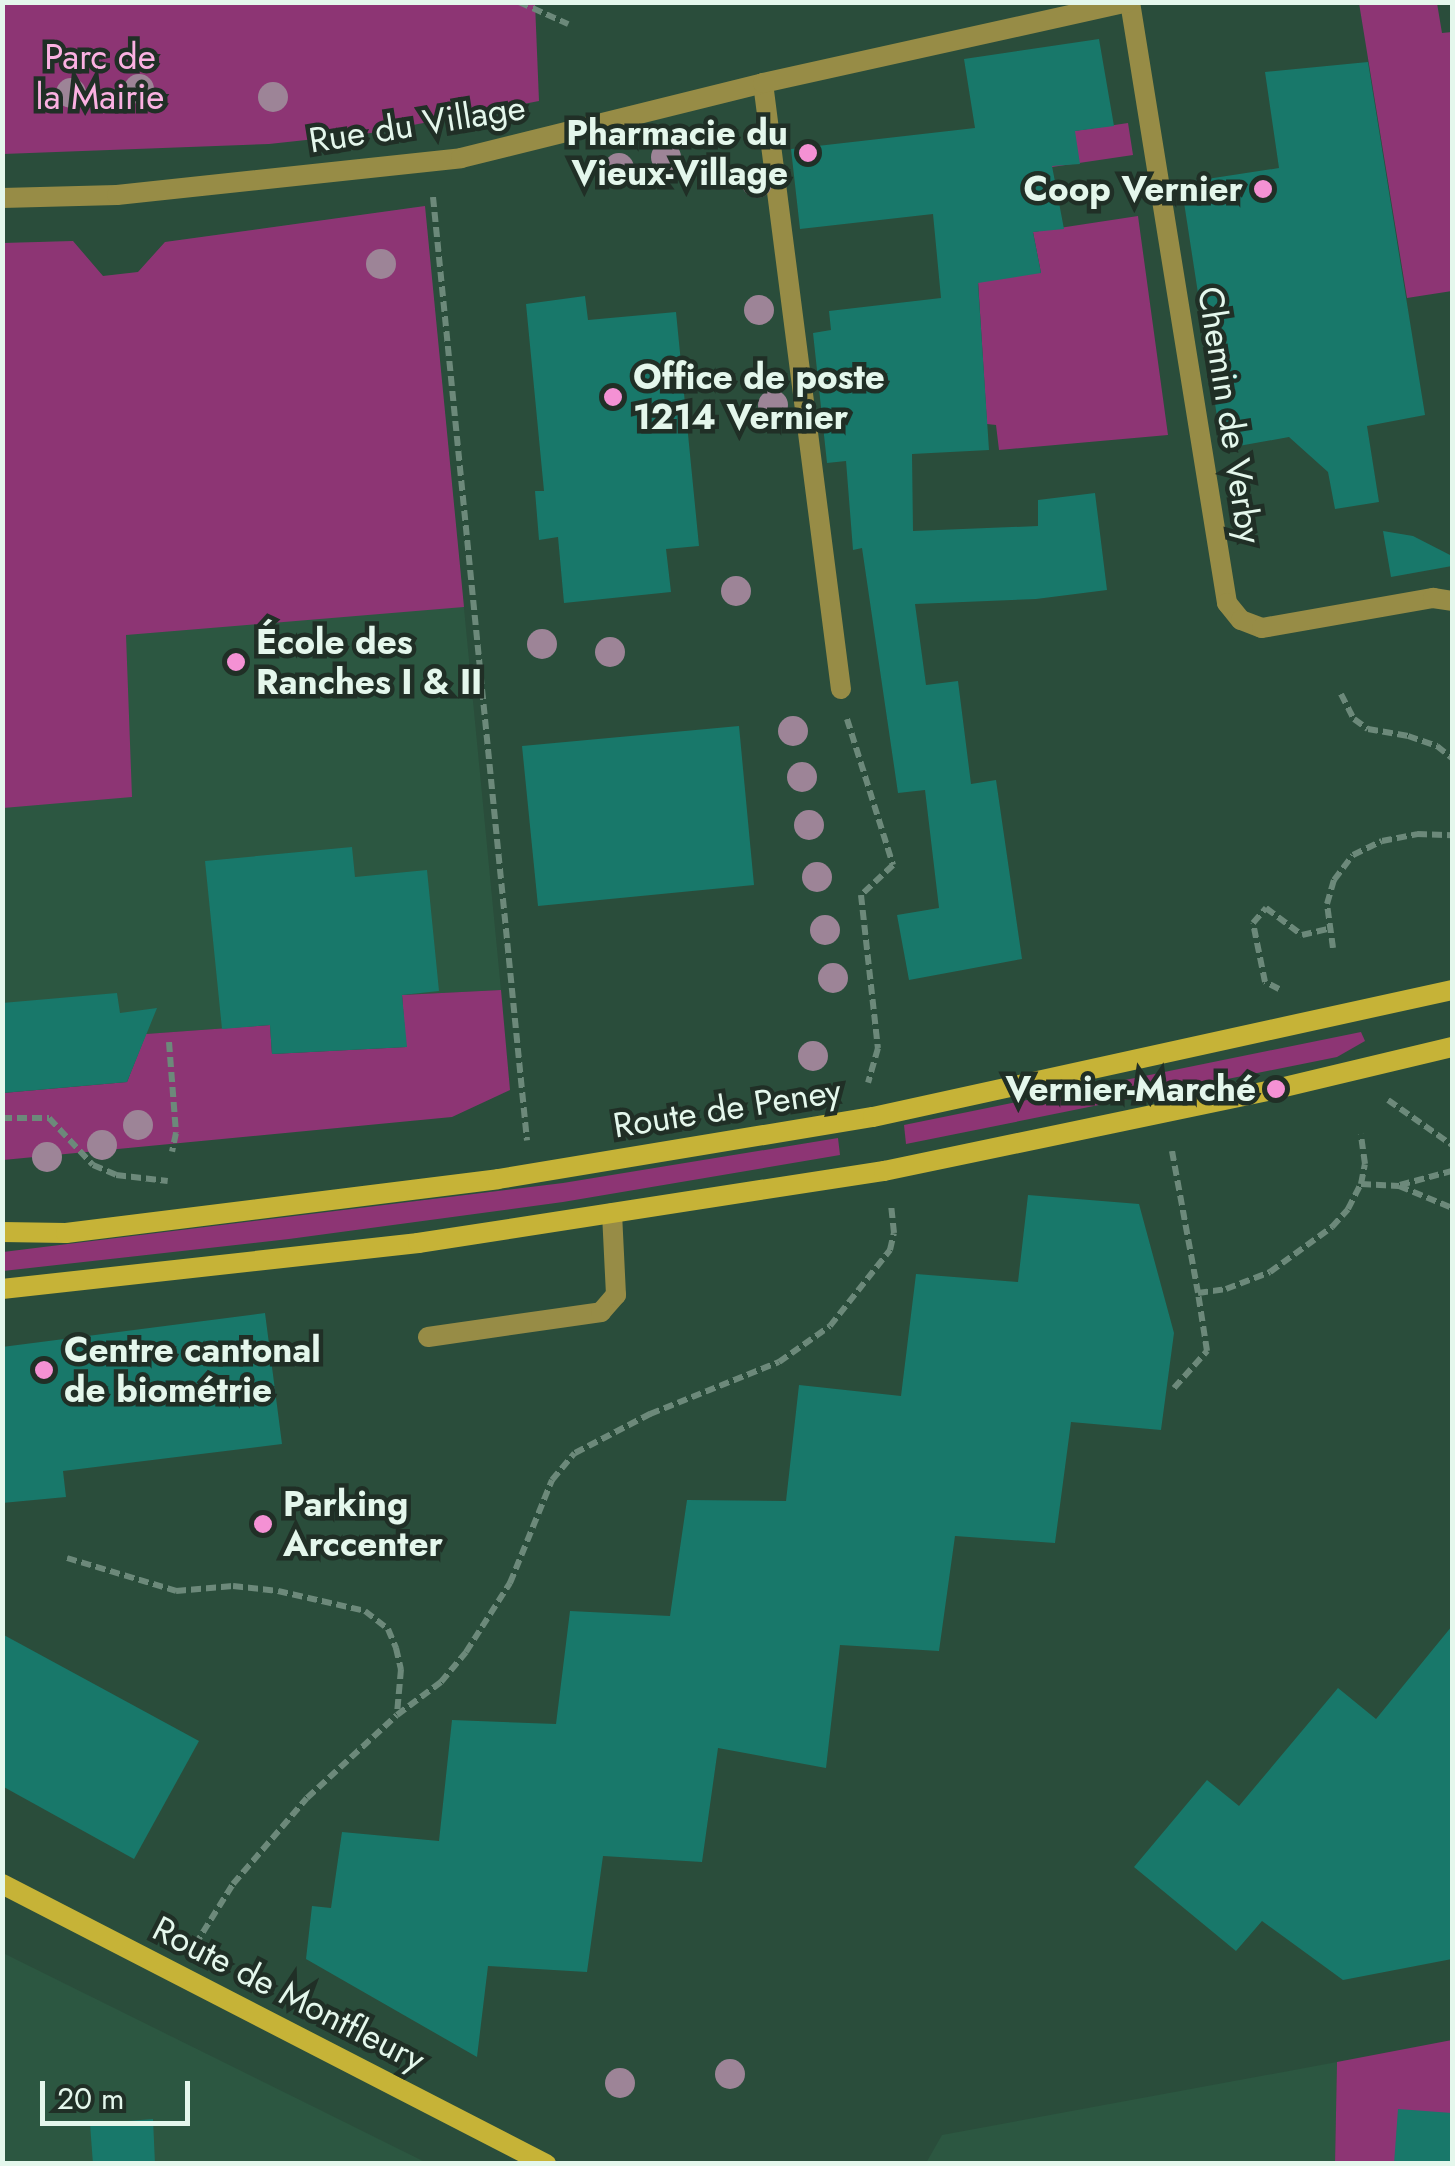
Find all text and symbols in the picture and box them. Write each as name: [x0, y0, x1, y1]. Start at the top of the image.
park label: Parc de la Mairie: [36, 36, 164, 118]
street label: Rue du Village: [306, 86, 528, 162]
place label: Pharmacie du Vieux-Village: [566, 112, 788, 194]
marker: Pharmacie du Vieux-Village: [797, 142, 819, 164]
place label: Coop Vernier: [1023, 168, 1243, 210]
marker: Coop Vernier: [1252, 178, 1274, 200]
street label: Chemin de Verby: [1189, 284, 1271, 546]
place label: Office de poste 1214 Vernier: [633, 356, 885, 438]
marker: Office de poste 1214 Vernier: [602, 386, 624, 408]
place label: École des Ranches I & II: [256, 621, 482, 703]
marker: École des Ranches I & II: [225, 651, 247, 673]
place label: Vernier-Marché: [1005, 1068, 1256, 1110]
street label: Route de Peney: [610, 1069, 844, 1147]
marker: Vernier-Marché: [1265, 1078, 1287, 1100]
place label: Centre cantonal de biométrie: [64, 1329, 321, 1411]
marker: Centre cantonal de biométrie: [33, 1359, 55, 1381]
place label: Parking Arccenter: [283, 1483, 443, 1565]
marker: Parking Arccenter: [252, 1513, 274, 1535]
street label: Route de Montfleury: [146, 1907, 432, 2081]
scale bar: [45, 2061, 195, 2123]
text: 20 m: [57, 2077, 124, 2120]

